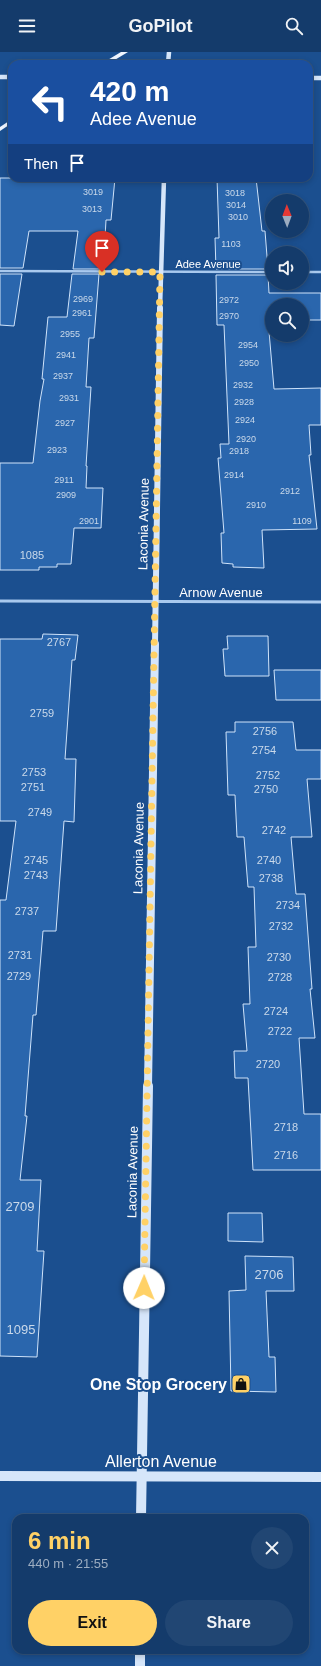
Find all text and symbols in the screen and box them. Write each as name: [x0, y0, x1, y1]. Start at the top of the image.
icon: menu: [16, 15, 38, 37]
icon: search: [283, 15, 305, 37]
text: GoPilot: [129, 16, 193, 36]
icon: left: [24, 76, 76, 128]
text: 420 m: [90, 76, 169, 107]
text: Adee Avenue: [90, 109, 197, 129]
icon: arrive: [66, 152, 88, 174]
text: Then: [24, 155, 58, 172]
house number: 3019: [83, 187, 103, 197]
house number: 3018: [225, 188, 245, 198]
north arrow: [265, 194, 309, 238]
map controls: [265, 194, 309, 342]
house number: 3014: [226, 200, 246, 210]
house number: 3013: [82, 204, 102, 214]
house number: 3010: [228, 212, 248, 222]
pin: [85, 231, 119, 272]
icon: arrive: [91, 237, 113, 259]
house number: 1103: [221, 239, 241, 249]
button: sound: [265, 246, 309, 290]
street label: Adee Avenue: [175, 258, 241, 270]
house number: 2969: [73, 294, 93, 304]
house number: 2972: [219, 295, 239, 305]
button: search: [265, 298, 309, 342]
house number: 2961: [72, 308, 92, 318]
house number: 2970: [219, 311, 239, 321]
house number: 2955: [60, 329, 80, 339]
house number: 2954: [238, 340, 258, 350]
house number: 2941: [56, 350, 76, 360]
house number: 2950: [239, 358, 259, 368]
house number: 2937: [53, 371, 73, 381]
house number: 2932: [233, 380, 253, 390]
house number: 2931: [59, 393, 79, 403]
house number: 2928: [234, 397, 254, 407]
house number: 2924: [235, 415, 255, 425]
house number: 2927: [55, 418, 75, 428]
house number: 2920: [236, 434, 256, 444]
house number: 2923: [47, 445, 67, 455]
house number: 2918: [229, 446, 249, 456]
house number: 2914: [224, 470, 244, 480]
house number: 2911: [54, 475, 74, 485]
street label: Laconia Avenue: [135, 478, 152, 570]
house number: 2912: [280, 486, 300, 496]
house number: 2909: [56, 490, 76, 500]
house number: 2910: [246, 500, 266, 510]
house number: 2901: [79, 516, 99, 526]
house number: 1109: [292, 516, 312, 526]
house number: 1085: [20, 549, 44, 561]
street label: Arnow Avenue: [179, 585, 263, 600]
house number: 2767: [47, 636, 71, 648]
house number: 2759: [30, 707, 54, 719]
house number: 2756: [253, 725, 277, 737]
house number: 2754: [252, 744, 276, 756]
house number: 2753: [22, 766, 46, 778]
house number: 2752: [256, 769, 280, 781]
house number: 2751: [21, 781, 45, 793]
house number: 2750: [254, 783, 278, 795]
street label: Laconia Avenue: [130, 802, 147, 894]
house number: 2749: [28, 806, 52, 818]
house number: 2742: [262, 824, 286, 836]
house number: 2745: [24, 854, 48, 866]
house number: 2740: [257, 854, 281, 866]
house number: 2743: [24, 869, 48, 881]
house number: 2738: [259, 872, 283, 884]
house number: 2734: [276, 899, 300, 911]
house number: 2737: [15, 905, 39, 917]
house number: 2732: [269, 920, 293, 932]
house number: 2731: [8, 949, 32, 961]
house number: 2730: [267, 951, 291, 963]
house number: 2729: [7, 970, 31, 982]
house number: 2728: [268, 971, 292, 983]
house number: 2724: [264, 1005, 288, 1017]
house number: 2722: [268, 1025, 292, 1037]
house number: 2720: [256, 1058, 280, 1070]
house number: 2718: [274, 1121, 298, 1133]
street label: Laconia Avenue: [124, 1126, 141, 1218]
house number: 2716: [274, 1149, 298, 1161]
house number: 2709: [6, 1199, 34, 1214]
position arrow: [123, 1267, 165, 1309]
house number: 2706: [255, 1267, 283, 1282]
house number: 1095: [7, 1322, 35, 1337]
shop icon: One Stop Grocery: [230, 1373, 252, 1395]
place label: One Stop Grocery: [90, 1376, 227, 1393]
street label: Allerton Avenue: [105, 1453, 217, 1470]
text: 6 min: [28, 1527, 91, 1554]
button: close: [251, 1527, 293, 1569]
text: 440 m · 21:55: [28, 1556, 108, 1571]
button: Exit: [28, 1600, 157, 1646]
button: Share: [165, 1600, 293, 1646]

